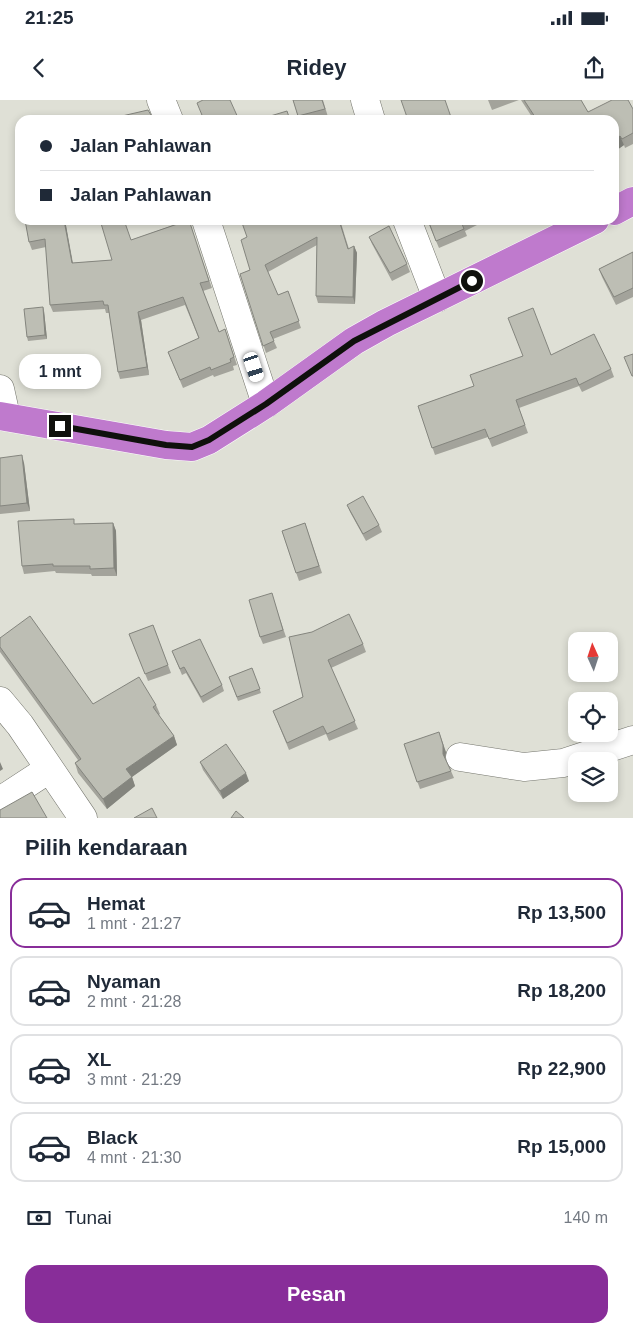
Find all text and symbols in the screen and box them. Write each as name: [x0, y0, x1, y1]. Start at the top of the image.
text: 21:25: [25, 7, 74, 28]
icon: back: [25, 54, 53, 82]
icon: share: [580, 54, 608, 82]
text: Ridey: [287, 55, 346, 80]
text: Jalan Pahlawan: [70, 135, 212, 156]
text: Jalan Pahlawan: [70, 184, 212, 205]
route start: [461, 270, 483, 292]
car: [242, 350, 265, 384]
callout: 1 mnt: [19, 354, 101, 388]
text: 1 mnt: [39, 363, 81, 380]
route end: [49, 415, 71, 437]
north arrow: [568, 632, 618, 682]
map controls: [568, 632, 618, 802]
button: locate: [568, 692, 618, 742]
button: layers: [568, 752, 618, 802]
text: Pilih kendaraan: [25, 835, 188, 860]
icon: car: [27, 891, 72, 936]
text: Hemat: [87, 893, 145, 914]
text: Rp 13,500: [517, 902, 606, 923]
text: 1 mnt · 21:27: [87, 915, 181, 932]
icon: car: [27, 969, 72, 1014]
text: Nyaman: [87, 971, 161, 992]
text: Rp 18,200: [517, 980, 606, 1001]
text: 2 mnt · 21:28: [87, 993, 181, 1010]
icon: car: [27, 1047, 72, 1092]
text: XL: [87, 1049, 111, 1070]
text: Rp 22,900: [517, 1058, 606, 1079]
text: 3 mnt · 21:29: [87, 1071, 181, 1088]
icon: car: [27, 1125, 72, 1170]
text: Black: [87, 1127, 138, 1148]
text: Rp 15,000: [517, 1136, 606, 1157]
text: 4 mnt · 21:30: [87, 1149, 181, 1166]
icon: cash: [25, 1204, 53, 1232]
text: Tunai: [65, 1207, 112, 1228]
text: 140 m: [564, 1209, 608, 1226]
button: Pesan: [25, 1265, 608, 1323]

